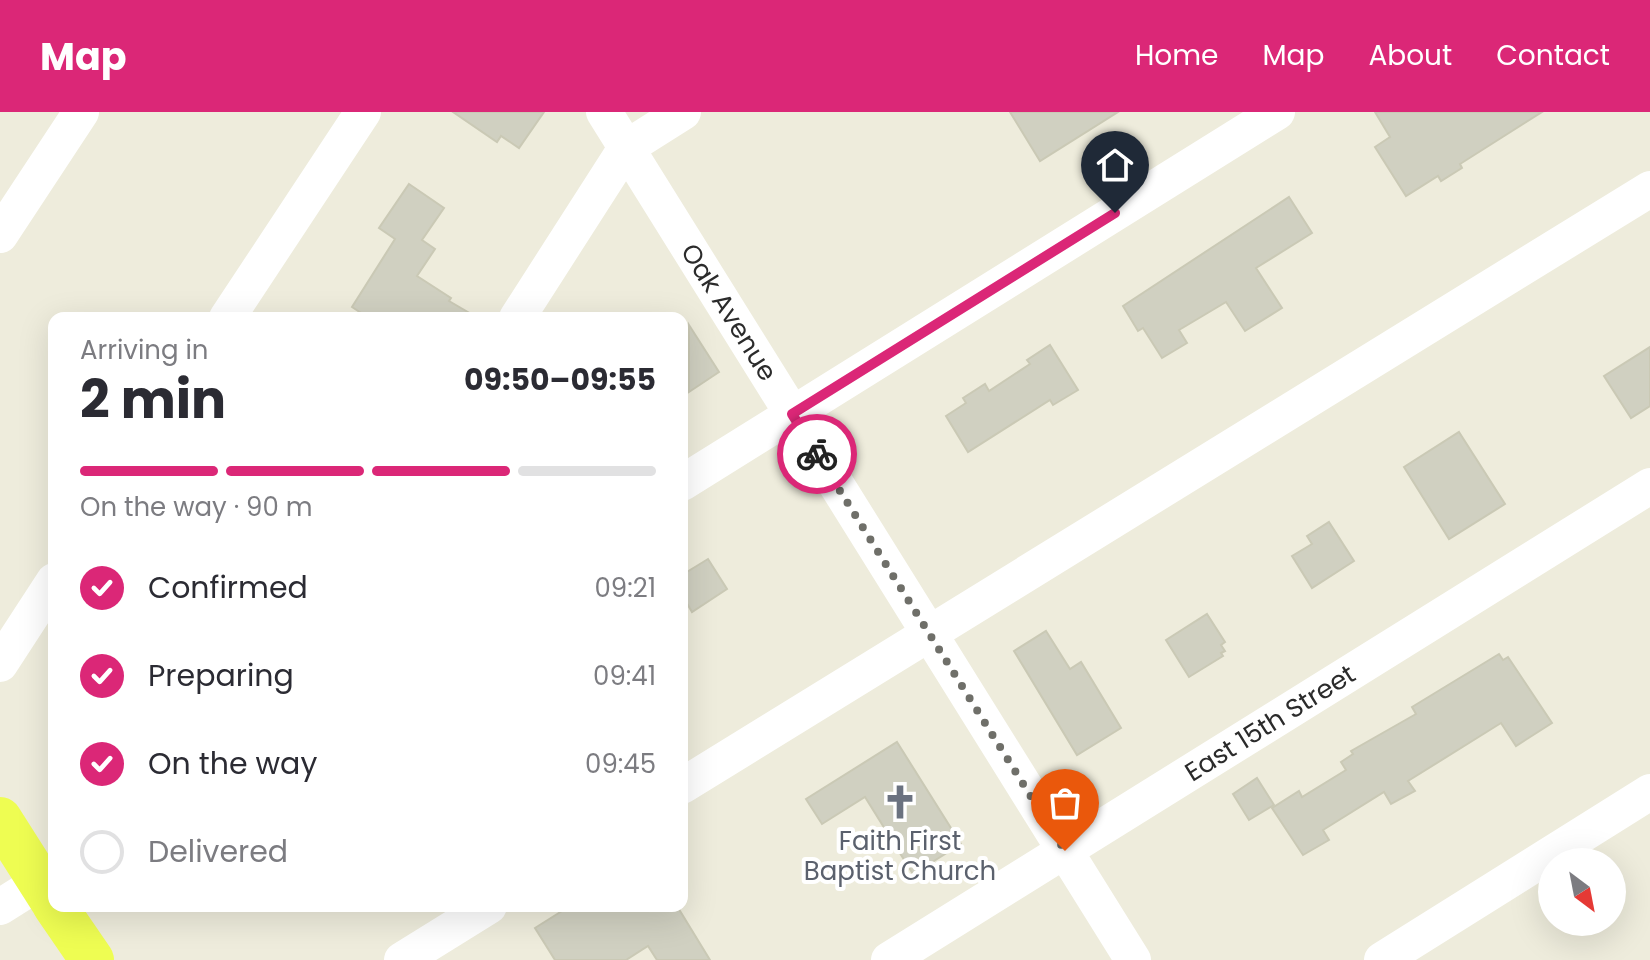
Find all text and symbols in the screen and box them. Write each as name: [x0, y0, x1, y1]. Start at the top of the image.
text: Map: [40, 30, 127, 83]
text: Home: [1135, 36, 1218, 75]
text: Map: [1262, 36, 1324, 75]
text: About: [1368, 36, 1452, 75]
text: Contact: [1496, 36, 1610, 75]
pin: [1081, 131, 1149, 213]
icon: home: [1093, 143, 1137, 187]
street label: Oak Avenue: [672, 236, 786, 388]
text: Arriving in: [80, 332, 209, 368]
text: 09:50–09:55: [464, 358, 656, 401]
text: 2 min: [80, 363, 226, 436]
courier: [777, 414, 857, 494]
icon: bike: [795, 432, 839, 476]
text: On the way · 90 m: [80, 489, 313, 525]
icon: check: [80, 566, 124, 610]
text: Confirmed: [148, 566, 308, 609]
text: 09:21: [594, 570, 656, 606]
icon: check: [80, 654, 124, 698]
text: Preparing: [148, 654, 294, 697]
street label: East 15th Street: [1178, 656, 1362, 790]
text: 09:41: [593, 658, 656, 694]
icon: check: [80, 742, 124, 786]
text: On the way: [148, 742, 317, 785]
text: 09:45: [585, 746, 656, 782]
pin: [1031, 769, 1099, 851]
icon: bag: [1043, 781, 1087, 825]
church icon: Faith First Baptist Church: [881, 783, 919, 821]
place label: Faith First Baptist Church: [804, 823, 996, 889]
text: Delivered: [148, 830, 288, 873]
north arrow: [1538, 848, 1626, 936]
map controls: [1538, 848, 1626, 936]

